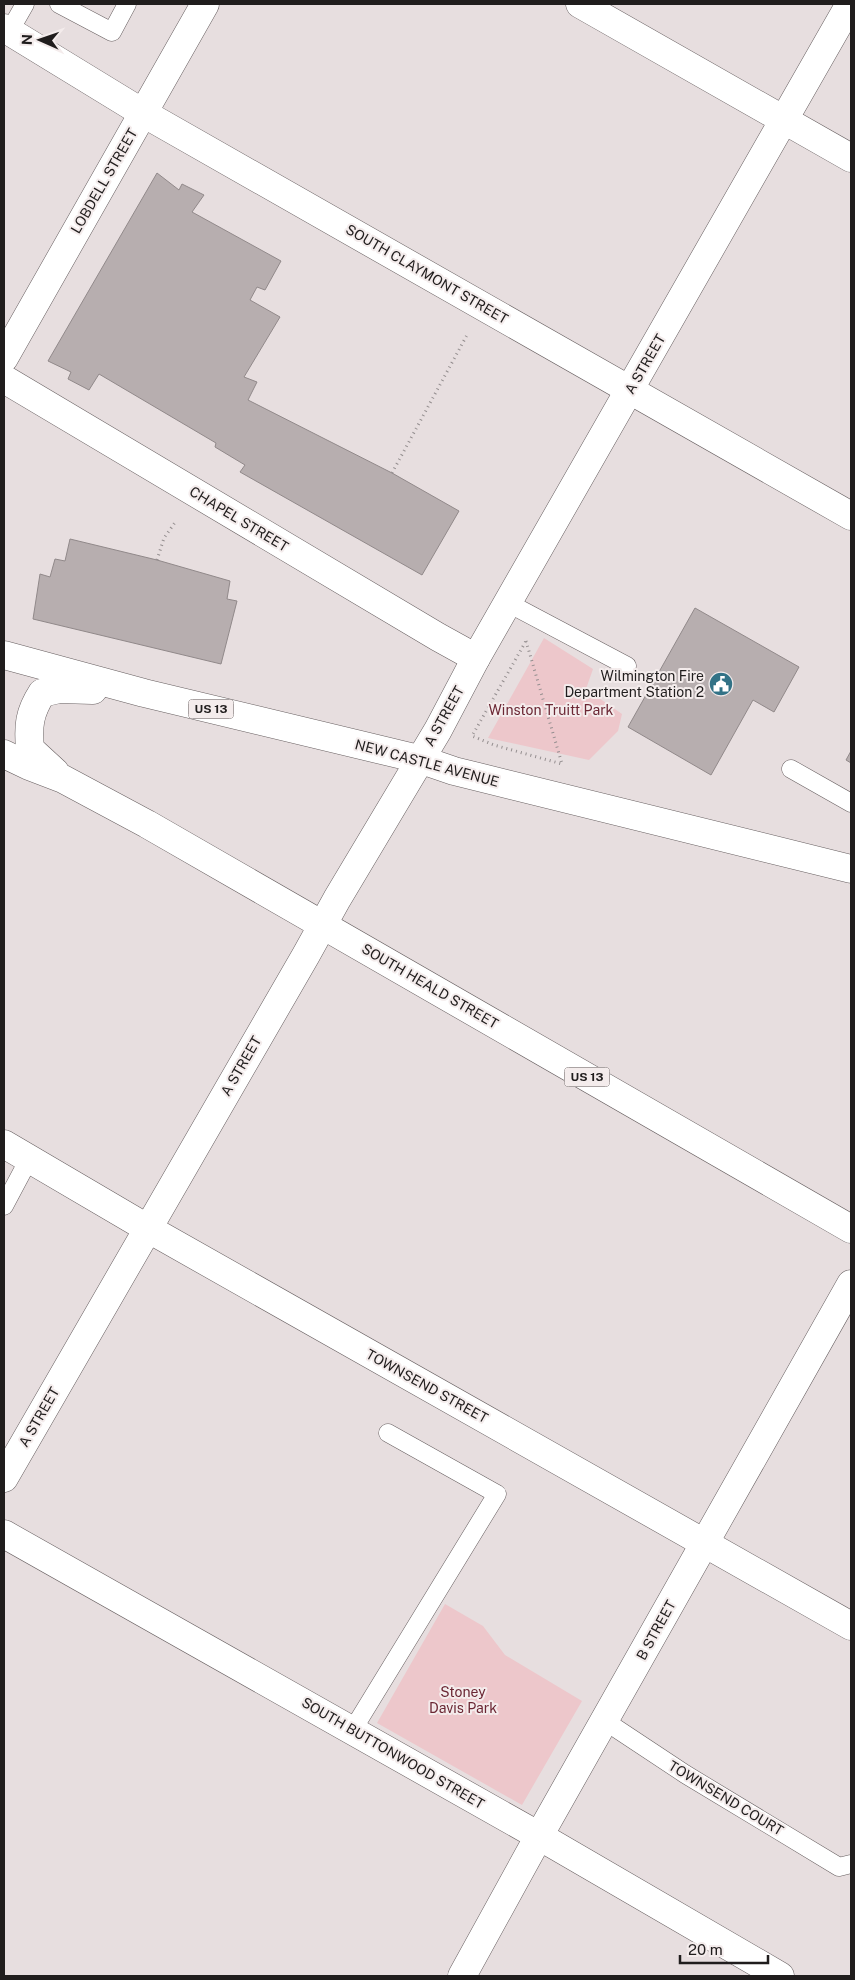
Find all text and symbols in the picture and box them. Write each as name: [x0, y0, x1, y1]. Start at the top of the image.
north arrow: [15, 15, 65, 65]
text: N: [19, 34, 35, 45]
street label: LOBDELL STREET: [67, 126, 141, 236]
street label: SOUTH CLAYMONT STREET: [343, 221, 511, 327]
street label: A STREET: [621, 331, 669, 397]
street label: CHAPEL STREET: [187, 483, 291, 555]
place label: Wilmington Fire Department Station 2: [564, 668, 704, 700]
public building icon: Wilmington Fire Department Station 2: [708, 671, 734, 697]
street label: A STREET: [421, 683, 467, 749]
road number: US 13: [188, 700, 234, 719]
park label: Winston Truitt Park: [489, 702, 614, 718]
street label: NEW CASTLE AVENUE: [353, 736, 501, 790]
street label: SOUTH HEALD STREET: [359, 940, 501, 1032]
street label: A STREET: [217, 1033, 265, 1099]
road number: US 13: [564, 1068, 610, 1086]
street label: TOWNSEND STREET: [363, 1346, 491, 1426]
street label: A STREET: [15, 1384, 63, 1450]
street label: B STREET: [633, 1597, 679, 1663]
park label: Stoney Davis Park: [429, 1684, 497, 1716]
street label: SOUTH BUTTONWOOD STREET: [299, 1694, 487, 1812]
street label: TOWNSEND COURT: [666, 1757, 786, 1839]
scale bar: [680, 1932, 768, 1964]
text: 20 m: [688, 1941, 723, 1958]

